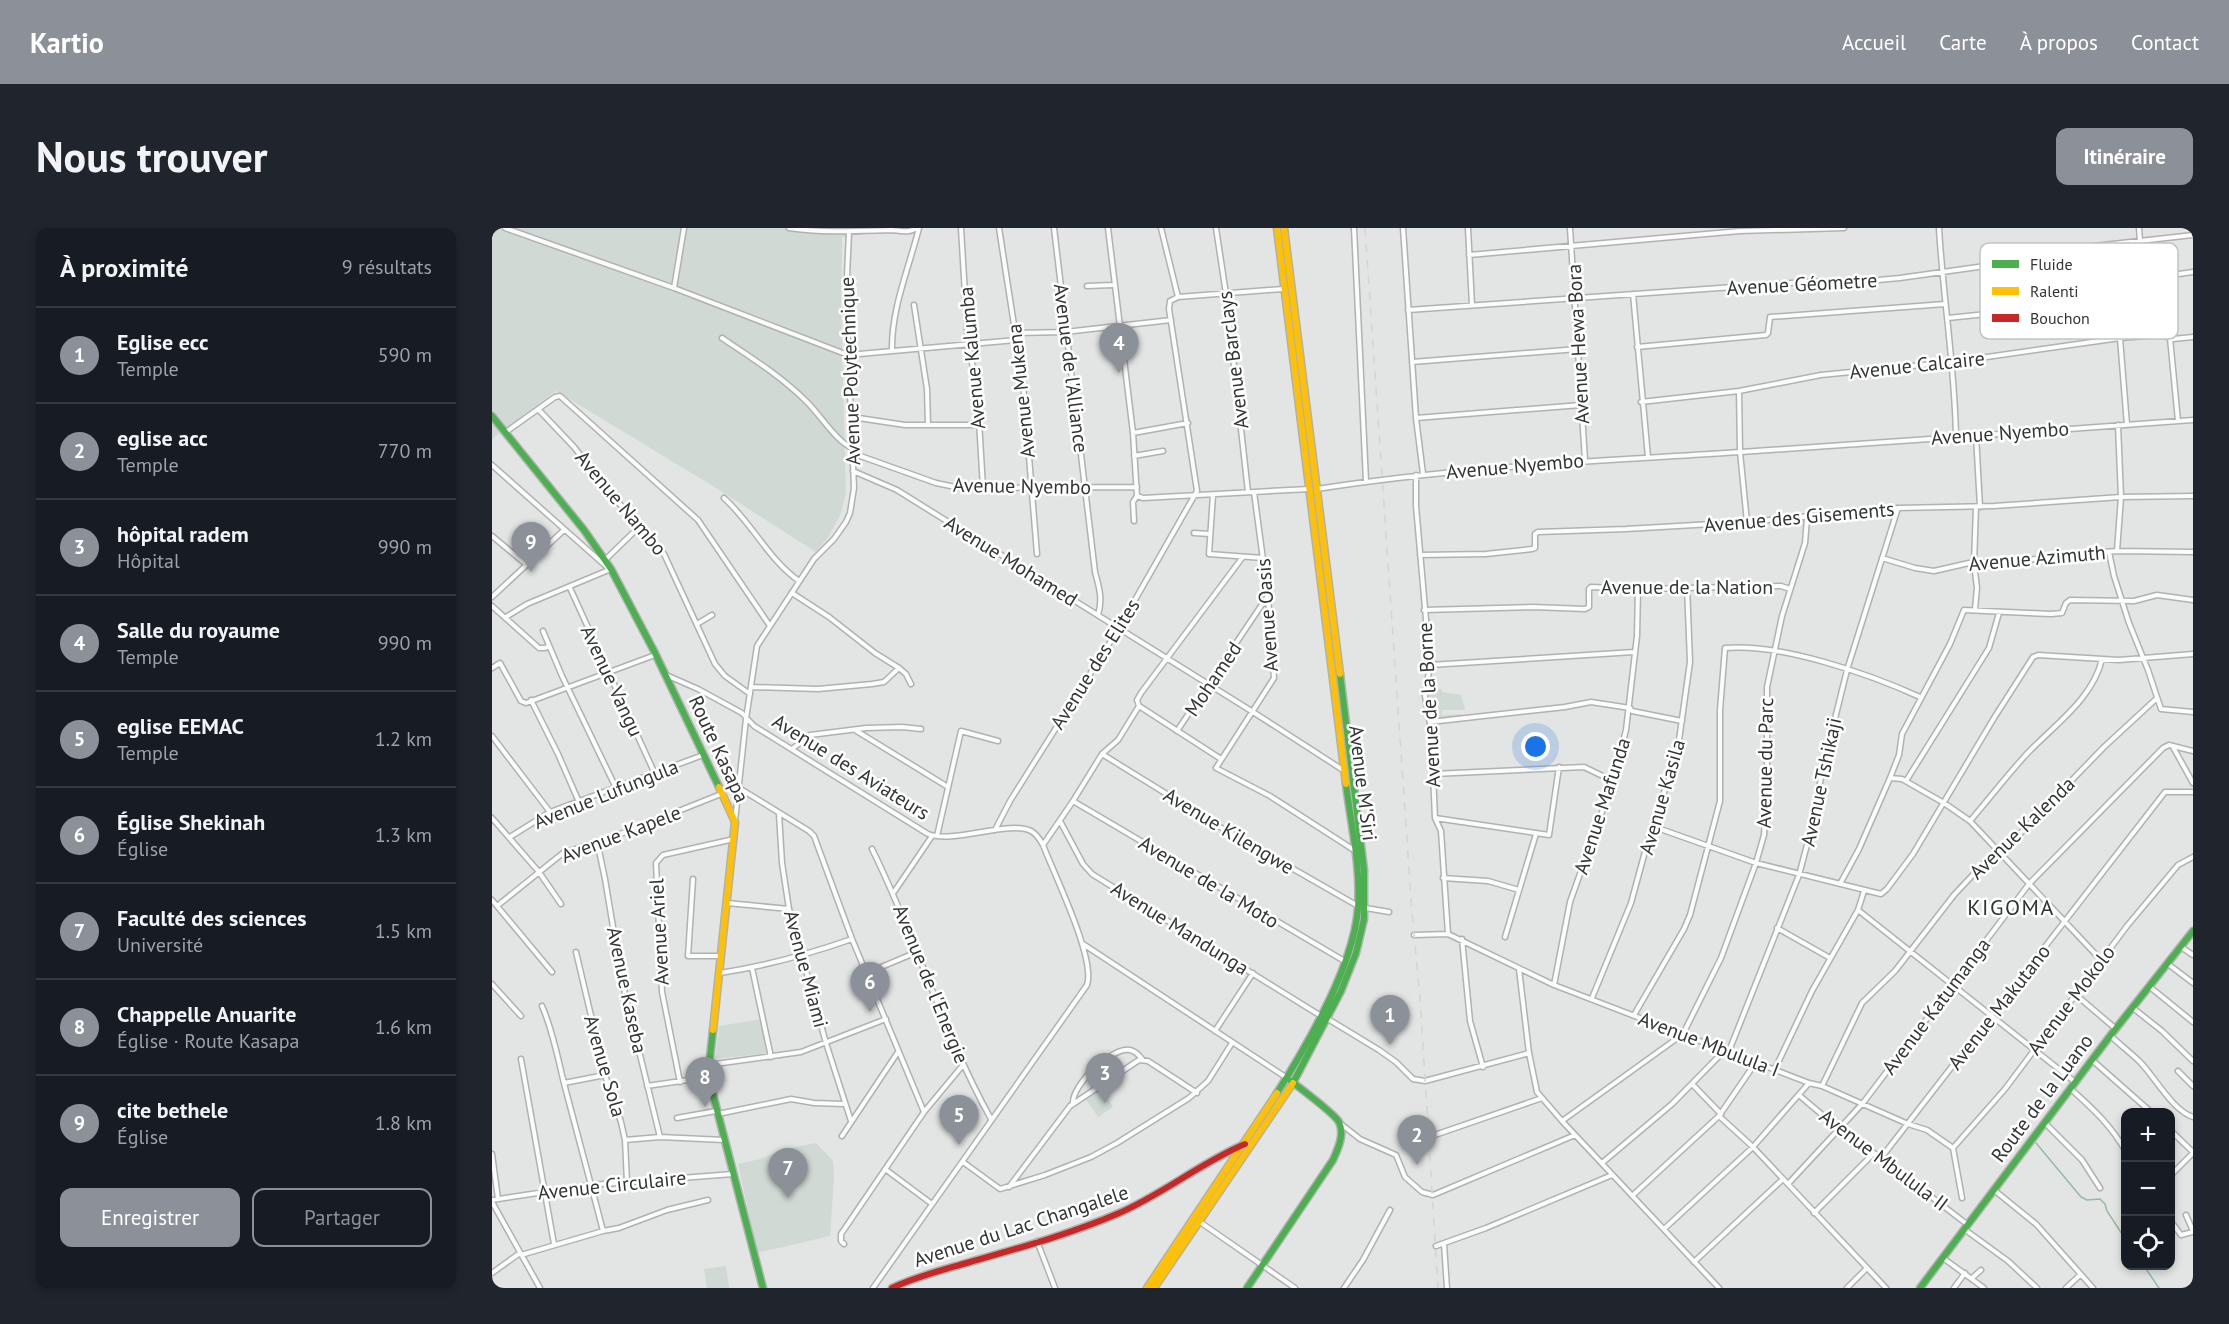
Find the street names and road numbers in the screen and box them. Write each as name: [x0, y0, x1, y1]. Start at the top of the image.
street label: Avenue Hewa Bora: [1561, 263, 1595, 425]
street label: Avenue Géometre: [1726, 267, 1878, 301]
street label: Avenue Polytechnique: [834, 276, 866, 466]
street label: Avenue de l'Alliance: [1048, 282, 1094, 454]
street label: Avenue Kalumba: [953, 286, 991, 430]
street label: Avenue Barclays: [1212, 290, 1254, 430]
street label: Avenue Mukena: [1001, 323, 1041, 459]
street label: Avenue Calcaire: [1848, 345, 1986, 385]
street label: Avenue Nyembo: [1930, 415, 2070, 451]
street label: Avenue Nambo: [570, 445, 672, 561]
street label: Avenue Nyembo: [1445, 447, 1585, 485]
street label: Avenue Nyembo: [953, 472, 1091, 500]
street label: Avenue des Gisements: [1703, 496, 1895, 538]
street label: Avenue Mohamed: [940, 510, 1082, 612]
street label: Avenue Azimuth: [1967, 539, 2107, 577]
street label: Avenue Oasis: [1250, 557, 1284, 673]
street label: Avenue de la Nation: [1601, 574, 1773, 600]
street label: Avenue des Elites: [1044, 594, 1146, 734]
street label: Avenue Vangu: [575, 621, 649, 741]
street label: Avenue de la Borne: [1412, 622, 1446, 788]
street label: Mohamed: [1179, 637, 1247, 721]
street label: Route Kasapa: [683, 691, 755, 807]
street label: Avenue du Parc: [1751, 697, 1779, 829]
street label: Avenue des Aviateurs: [768, 708, 934, 826]
street label: Avenue Tshikaji: [1795, 715, 1847, 849]
street label: Avenue M'Siri: [1343, 724, 1383, 842]
street label: Avenue Mafunda: [1568, 734, 1636, 878]
street label: Avenue Kasila: [1633, 736, 1691, 858]
street label: Avenue Lufungula: [530, 753, 682, 835]
street label: Avenue Kalenda: [1964, 771, 2080, 885]
street label: Avenue Kilengwe: [1159, 782, 1299, 880]
street label: Avenue Kapele: [557, 799, 685, 869]
street label: Avenue de la Moto: [1134, 830, 1284, 934]
street label: Avenue Mandunga: [1106, 875, 1254, 981]
street label: Avenue Ariel: [643, 878, 675, 986]
street label: Avenue de l'Energie: [887, 901, 975, 1067]
street label: Avenue Miami: [778, 907, 834, 1031]
street label: Avenue Kaseba: [601, 924, 653, 1056]
street label: Avenue Katumanga: [1876, 932, 1996, 1080]
street label: Avenue Makutano: [1942, 939, 2056, 1075]
street label: Avenue Mokolo: [2021, 940, 2121, 1060]
street label: Avenue Mbulula I: [1635, 1005, 1783, 1083]
street label: Avenue Sola: [578, 1012, 632, 1120]
street label: Route de la Luano: [1985, 1029, 2099, 1167]
street label: Avenue Mbulula II: [1814, 1103, 1954, 1217]
street label: Avenue Circulaire: [536, 1164, 688, 1206]
street label: Avenue du Lac Changalele: [910, 1179, 1132, 1273]

